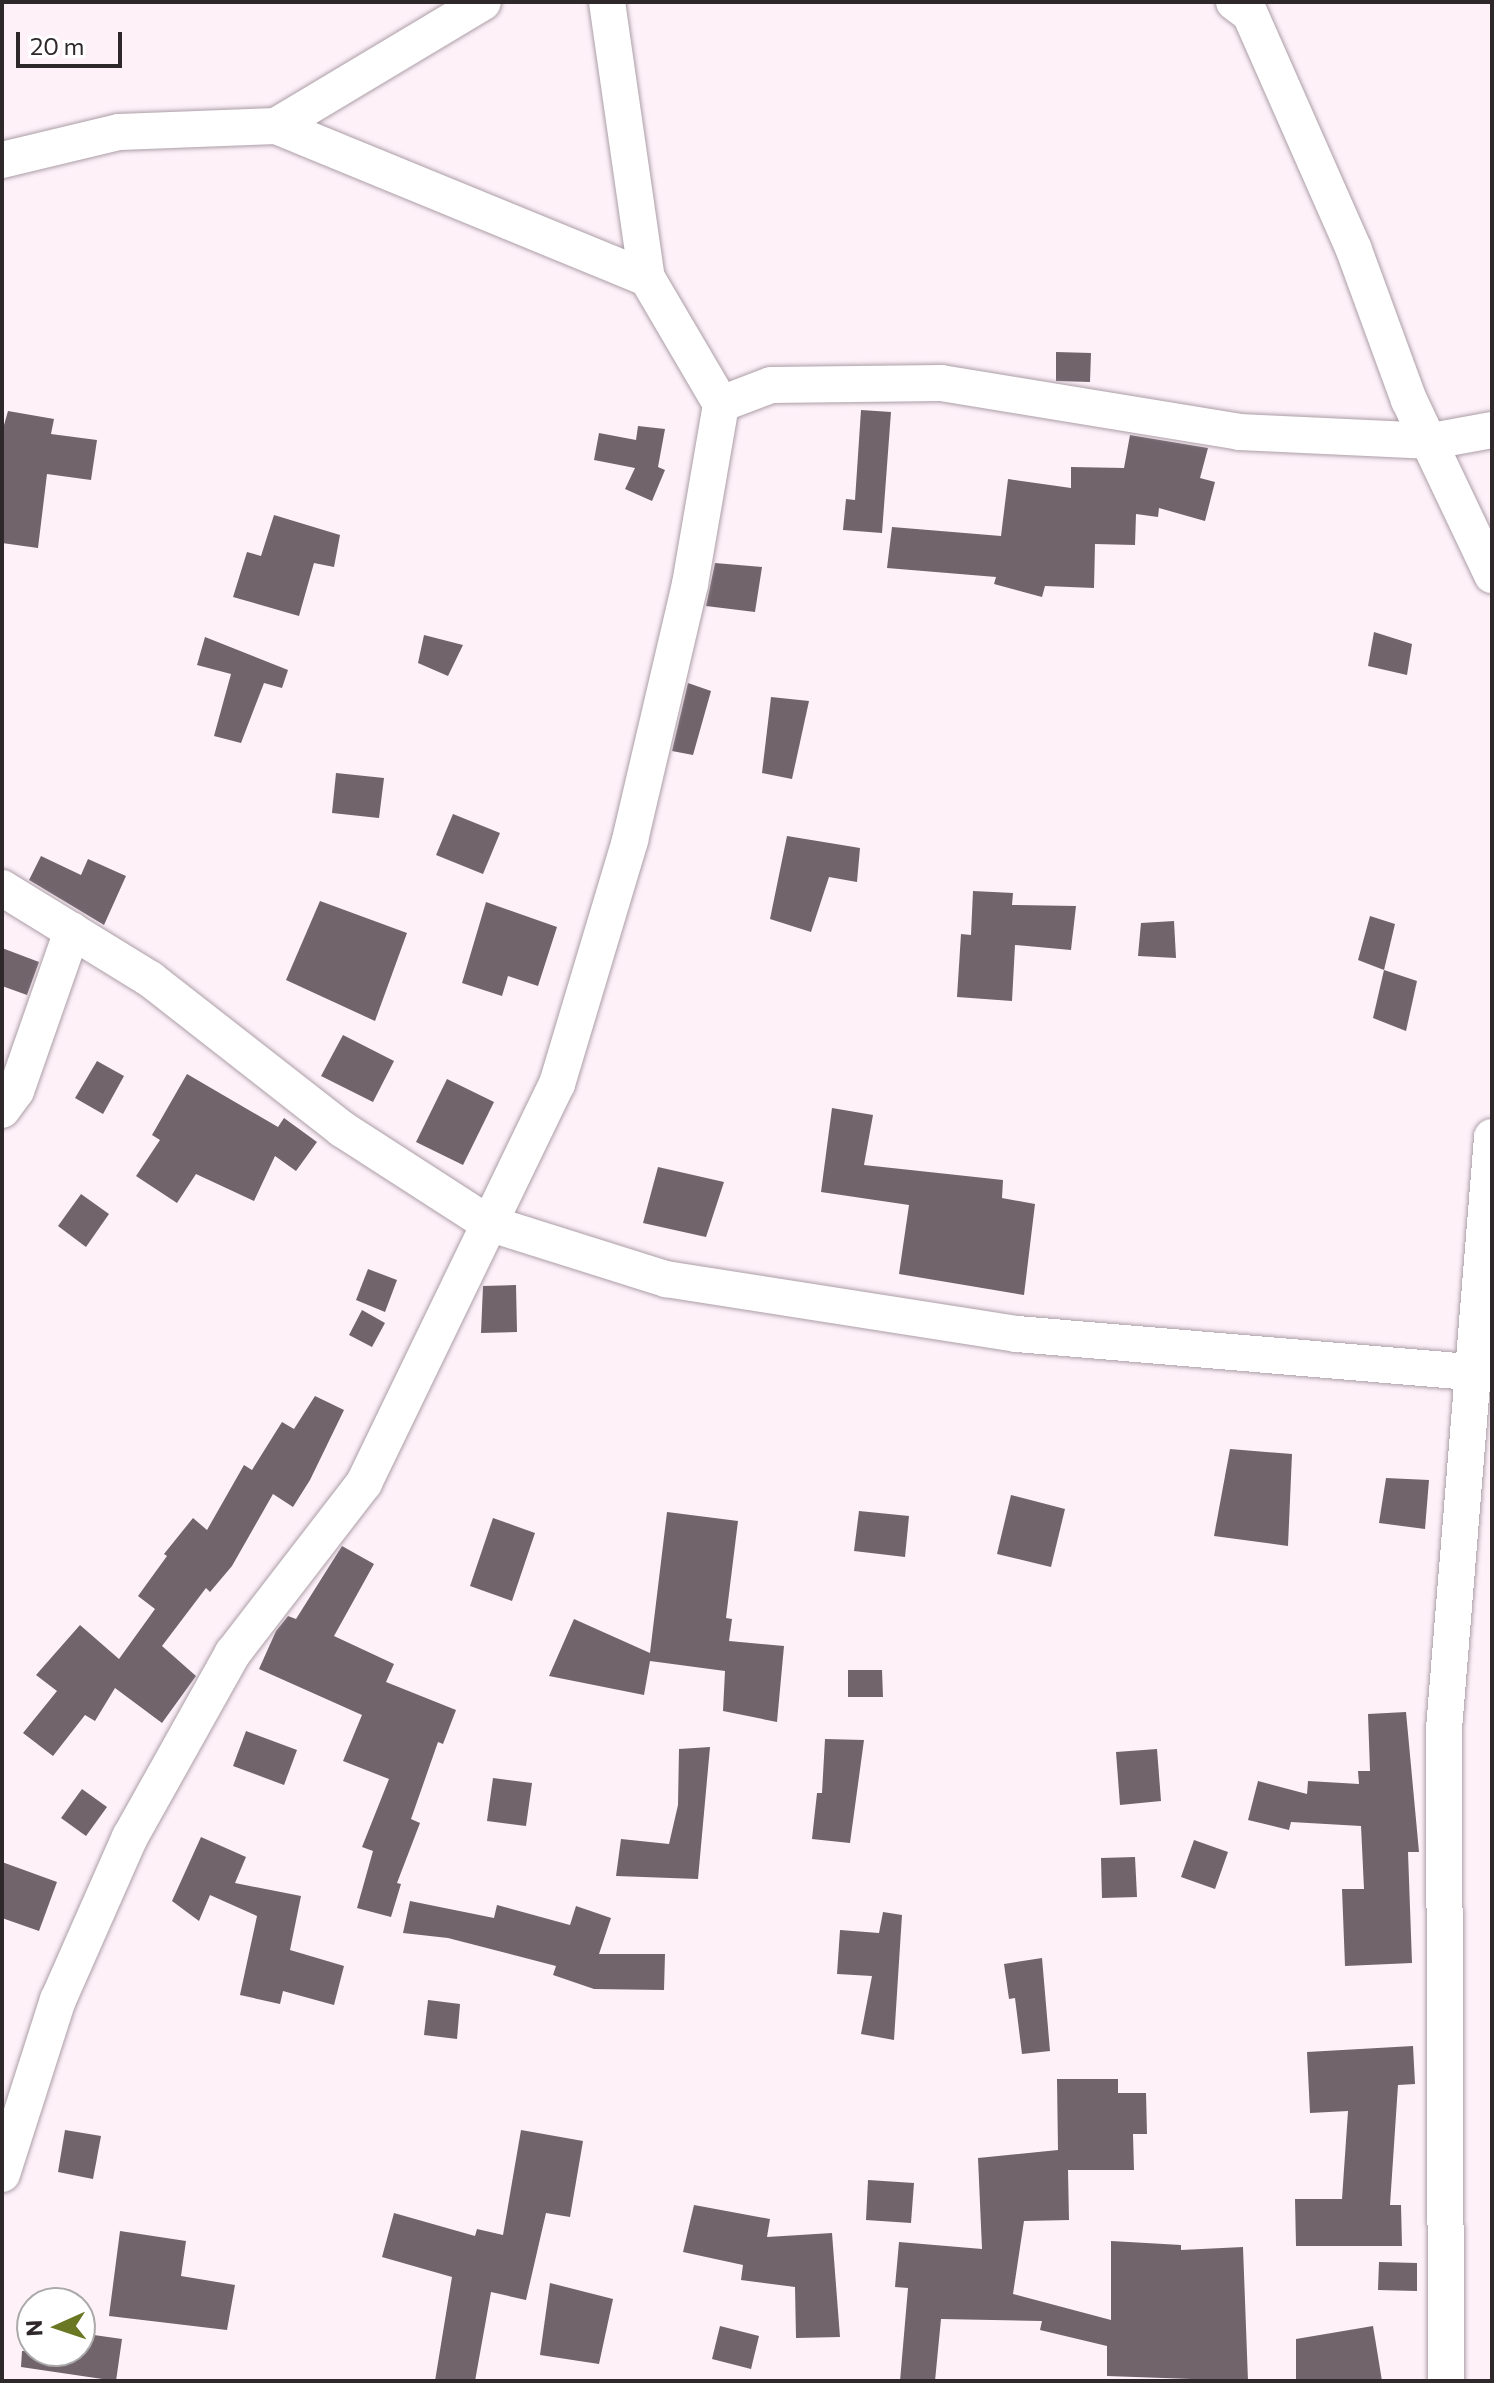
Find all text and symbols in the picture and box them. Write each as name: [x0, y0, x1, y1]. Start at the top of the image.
scale bar: [20, 16, 126, 66]
text: 20 m: [30, 31, 84, 60]
north arrow: [16, 2287, 96, 2367]
text: N: [20, 2319, 47, 2337]

